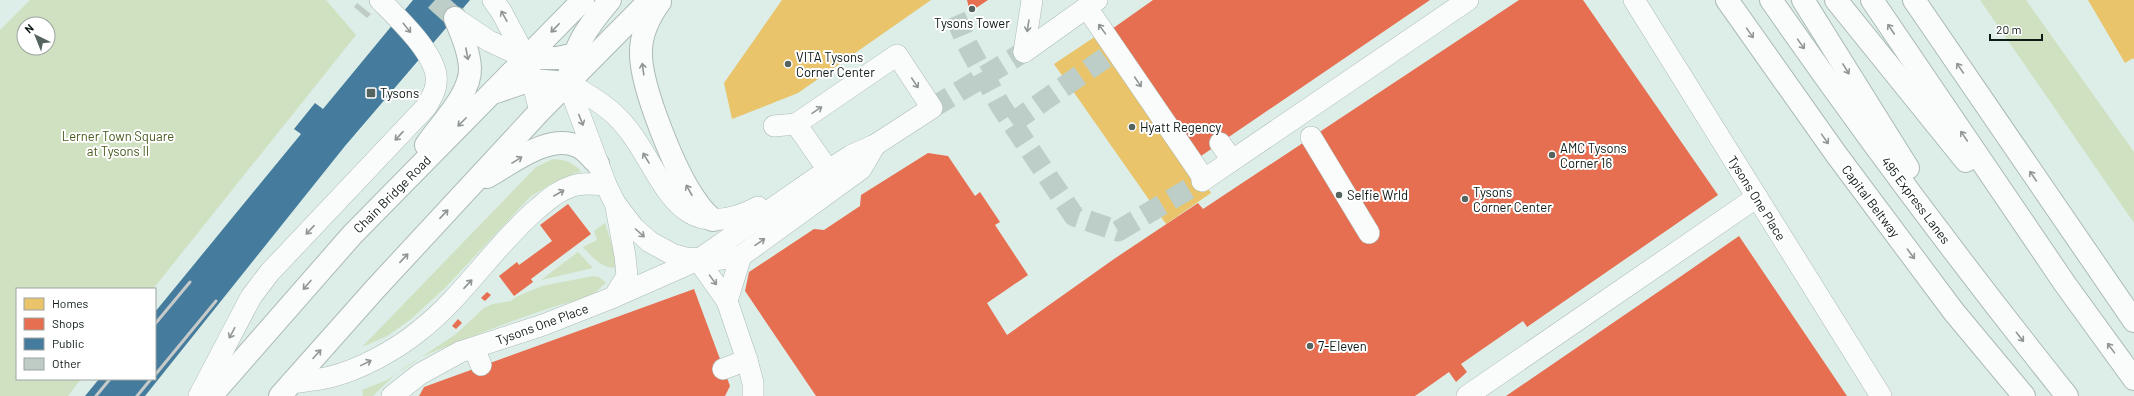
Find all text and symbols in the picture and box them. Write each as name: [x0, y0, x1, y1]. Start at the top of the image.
marker: Tysons Tower: [967, 4, 977, 14]
one-way arrow: [499, 10, 507, 22]
place label: Tysons Tower: [934, 15, 1010, 31]
north arrow: [16, 16, 56, 56]
scale bar: [1990, 16, 2042, 42]
one-way arrow: [1024, 19, 1032, 32]
text: N: [22, 21, 36, 36]
one-way arrow: [403, 22, 411, 33]
text: 20 m: [1996, 22, 2022, 36]
one-way arrow: [550, 23, 560, 33]
one-way arrow: [1098, 24, 1106, 35]
one-way arrow: [1887, 24, 1895, 35]
one-way arrow: [1746, 27, 1754, 38]
one-way arrow: [1797, 38, 1805, 49]
one-way arrow: [464, 47, 472, 60]
place label: VITA Tysons Corner Center: [796, 49, 875, 80]
marker: VITA Tysons Corner Center: [783, 59, 793, 69]
one-way arrow: [639, 63, 647, 76]
one-way arrow: [1842, 63, 1850, 74]
one-way arrow: [1956, 63, 1964, 74]
one-way arrow: [1134, 76, 1142, 87]
one-way arrow: [912, 77, 920, 89]
place label: Tysons: [380, 85, 419, 101]
marker: Tysons: [365, 87, 377, 99]
one-way arrow: [811, 105, 823, 113]
one-way arrow: [578, 113, 585, 125]
one-way arrow: [457, 117, 467, 127]
place label: Hyatt Regency: [1140, 119, 1221, 135]
marker: Hyatt Regency: [1127, 122, 1137, 132]
park label: Lerner Town Square at Tysons II: [62, 128, 174, 159]
one-way arrow: [394, 131, 404, 141]
one-way arrow: [1960, 131, 1968, 142]
one-way arrow: [1821, 133, 1829, 144]
place label: AMC Tysons Corner 16: [1560, 140, 1627, 171]
marker: AMC Tysons Corner 16: [1547, 150, 1557, 160]
street label: Chain Bridge Road: [350, 152, 434, 236]
one-way arrow: [642, 152, 650, 164]
street label: Tysons One Place: [1724, 153, 1790, 244]
street label: 495 Express Lanes: [1878, 153, 1954, 247]
one-way arrow: [511, 156, 522, 165]
street label: Capital Beltway: [1839, 162, 1903, 240]
one-way arrow: [2029, 171, 2037, 182]
one-way arrow: [685, 184, 693, 196]
place label: Tysons Corner Center: [1473, 184, 1552, 215]
place label: Selfie Wrld: [1347, 187, 1408, 203]
one-way arrow: [553, 188, 565, 196]
marker: Selfie Wrld: [1334, 190, 1344, 200]
marker: Tysons Corner Center: [1460, 194, 1470, 204]
one-way arrow: [440, 209, 449, 219]
one-way arrow: [305, 225, 315, 235]
one-way arrow: [635, 228, 645, 238]
one-way arrow: [754, 238, 765, 246]
one-way arrow: [1907, 249, 1915, 260]
one-way arrow: [399, 253, 408, 263]
one-way arrow: [709, 274, 717, 285]
one-way arrow: [463, 278, 472, 289]
one-way arrow: [303, 279, 312, 289]
legend: [16, 288, 156, 380]
text: Homes: [52, 296, 89, 310]
street label: Tysons One Place: [494, 300, 590, 348]
text: Shops: [52, 316, 85, 330]
one-way arrow: [228, 327, 235, 339]
one-way arrow: [2015, 331, 2024, 342]
text: Public: [52, 336, 84, 350]
place label: 7-Eleven: [1318, 338, 1367, 354]
marker: 7-Eleven: [1305, 341, 1315, 351]
one-way arrow: [2107, 342, 2115, 353]
one-way arrow: [312, 349, 322, 359]
text: Other: [52, 356, 82, 370]
one-way arrow: [360, 359, 372, 366]

